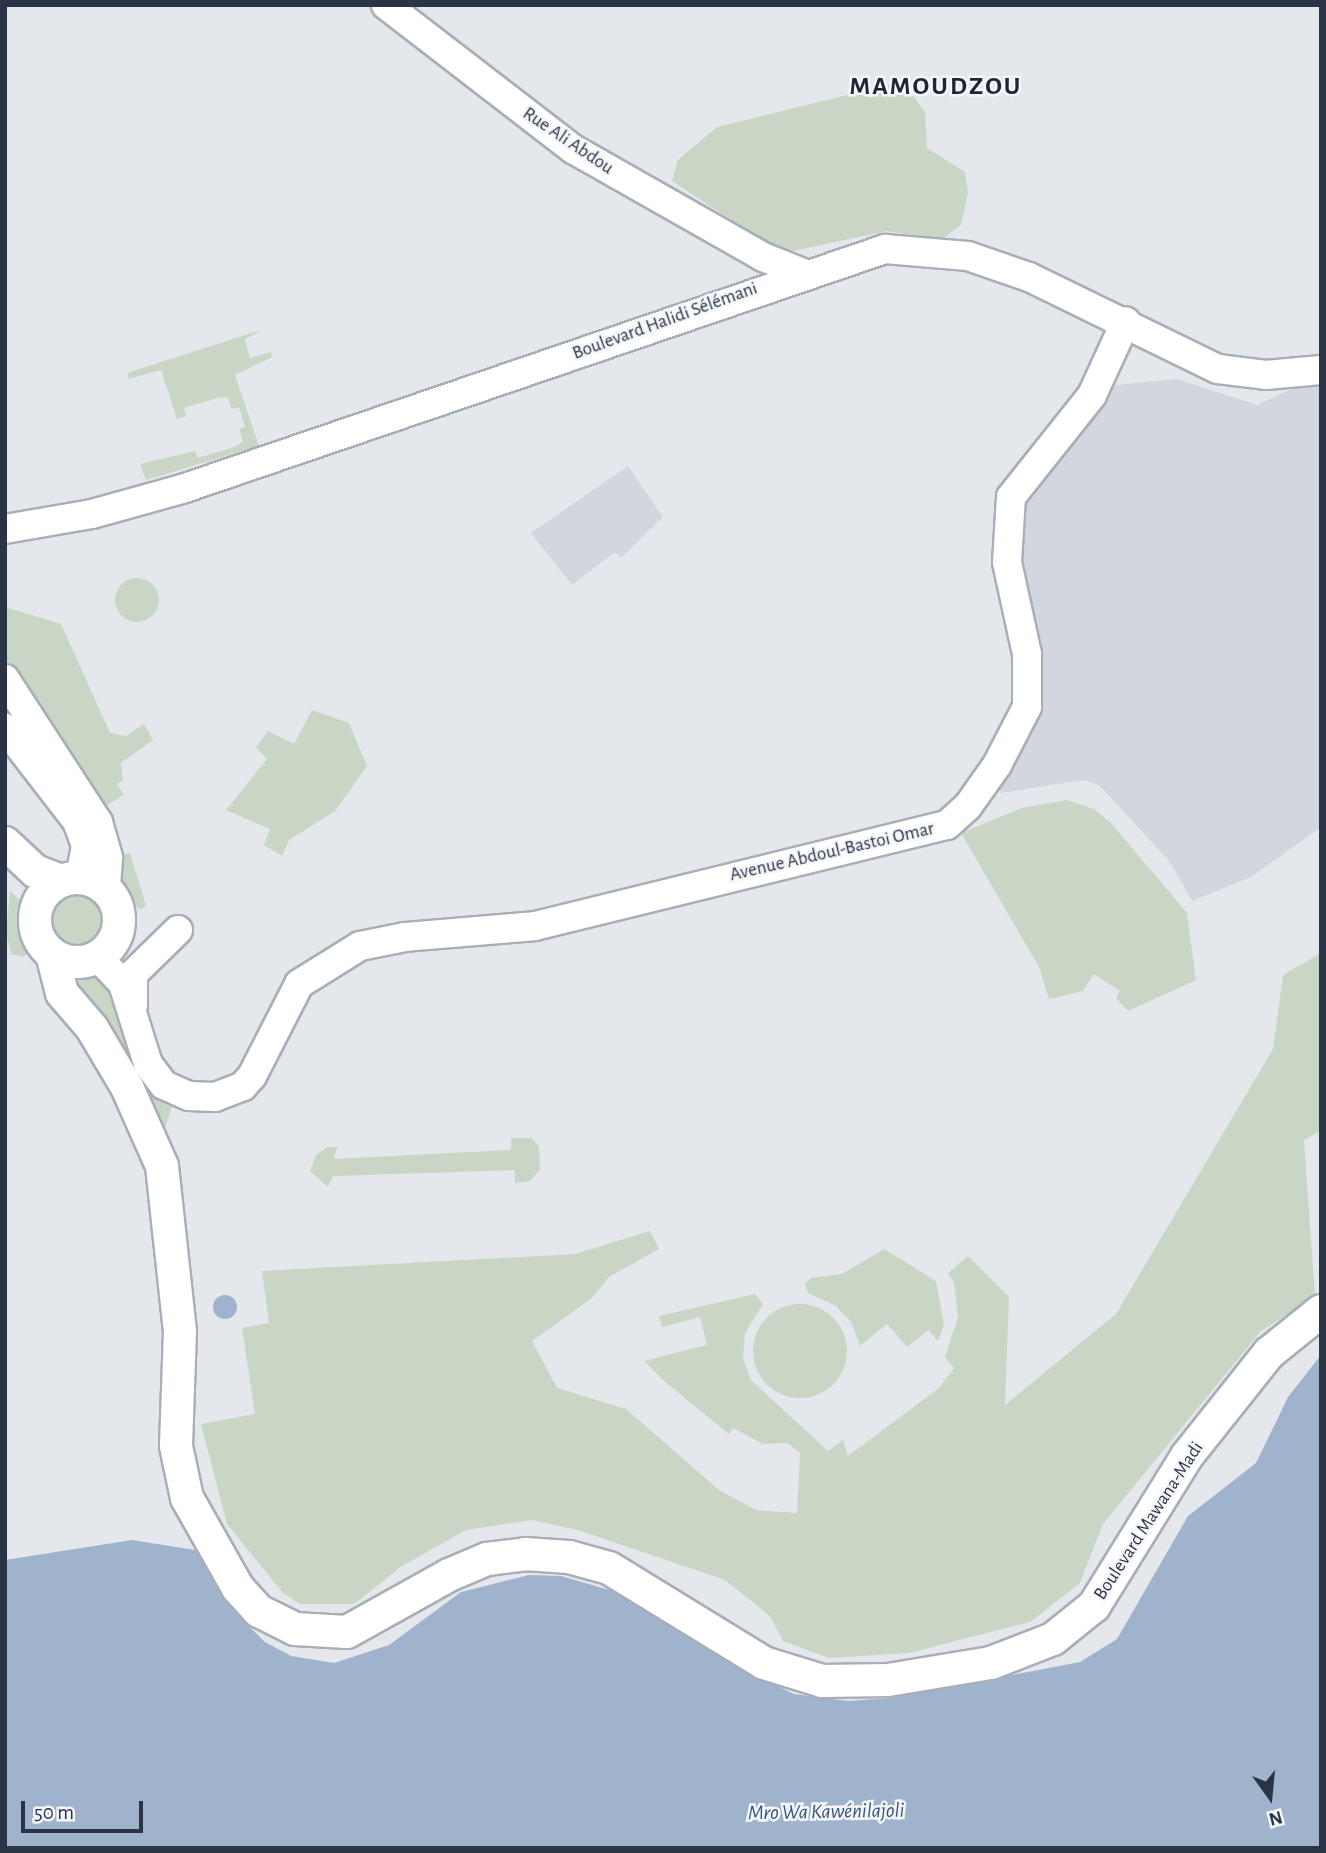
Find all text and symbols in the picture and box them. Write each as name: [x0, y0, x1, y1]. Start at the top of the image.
district label: MAMOUDZOU: [851, 71, 1021, 103]
street label: Rue Ali Abdou: [518, 102, 618, 180]
street label: Boulevard Halidi Sélémani: [569, 277, 761, 365]
street label: Avenue Abdoul-Bastoi Omar: [728, 817, 936, 887]
street label: Boulevard Mawana-Madi: [1089, 1438, 1209, 1604]
north arrow: [1235, 1762, 1305, 1832]
scale bar: [24, 1786, 147, 1830]
water label: Mro Wa Kawénilajoli: [748, 1798, 904, 1826]
text: 50 m: [34, 1802, 74, 1823]
text: N: [1267, 1807, 1284, 1829]

